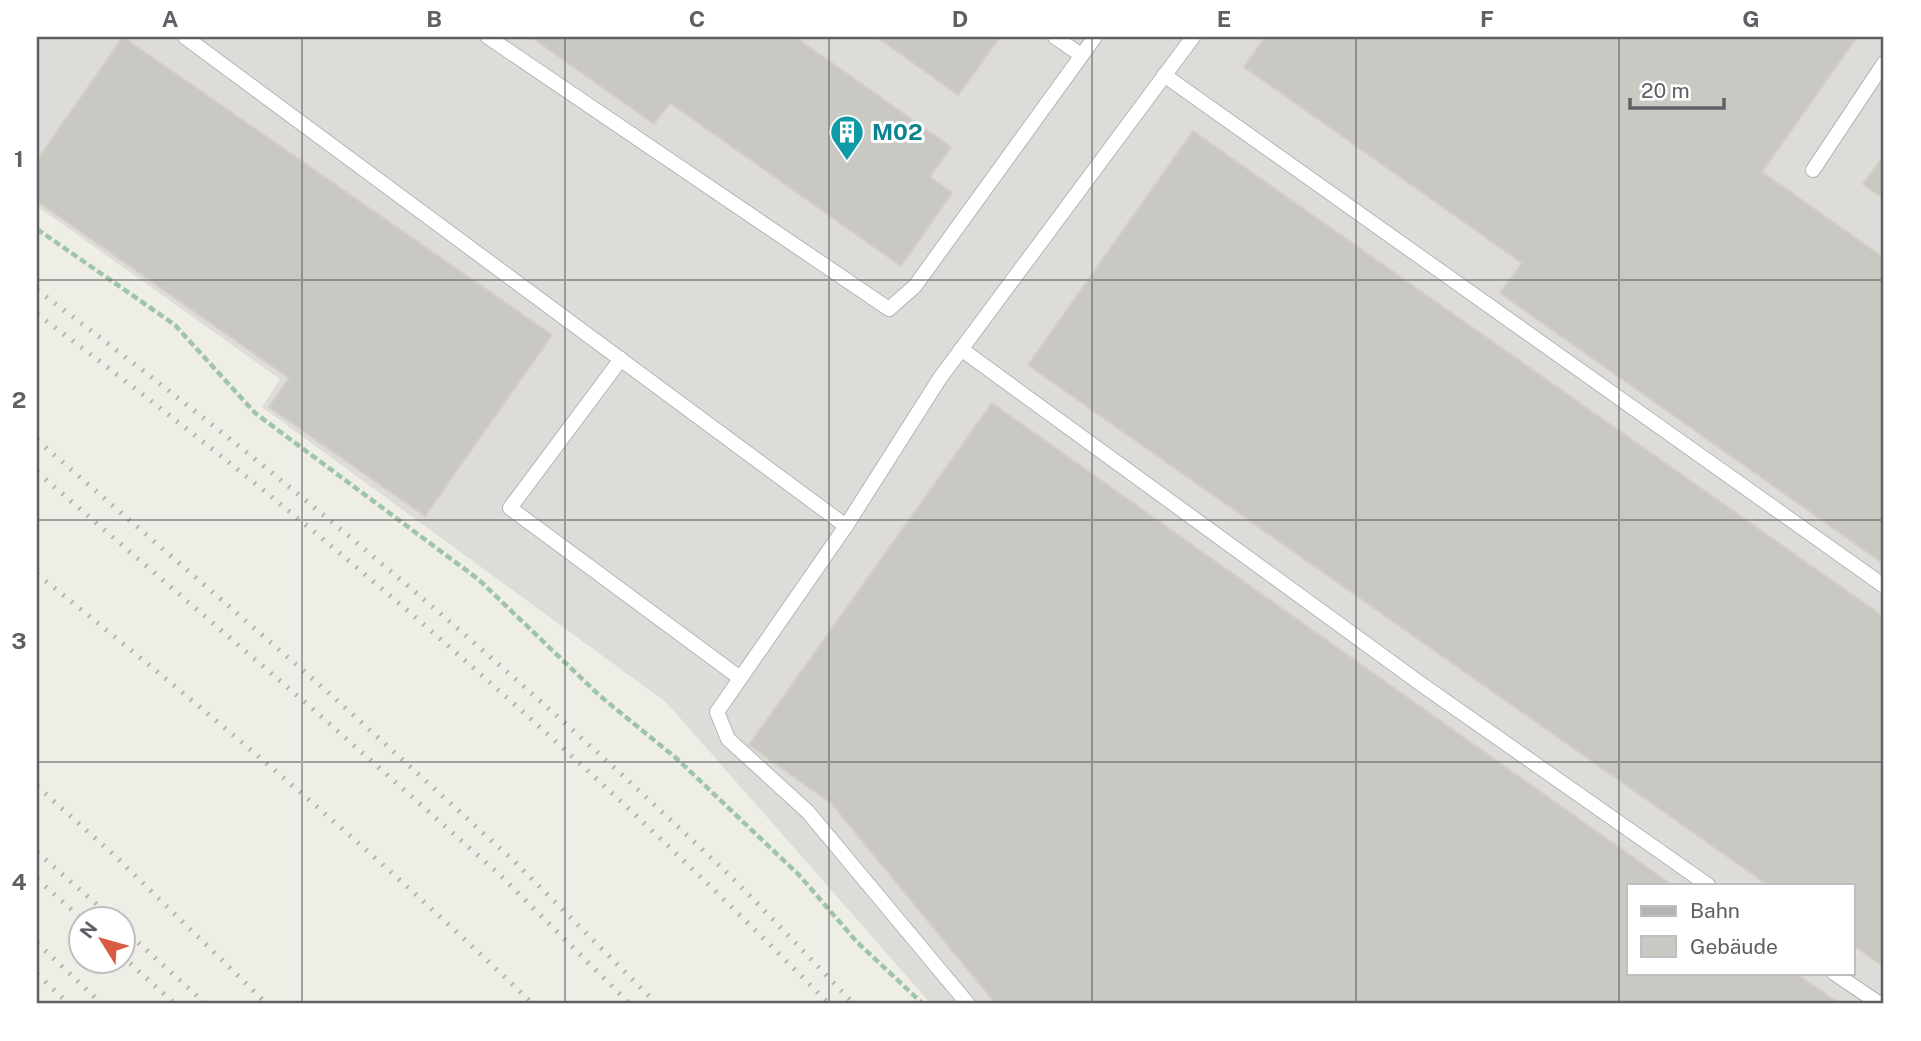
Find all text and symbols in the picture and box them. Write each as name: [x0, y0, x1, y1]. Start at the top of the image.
text: A: [162, 5, 179, 32]
text: B: [426, 5, 442, 32]
text: C: [689, 5, 705, 32]
text: D: [952, 5, 968, 32]
text: E: [1217, 5, 1231, 32]
text: F: [1480, 5, 1494, 32]
text: G: [1742, 5, 1760, 32]
scale bar: [1630, 66, 1725, 110]
text: 20 m: [1641, 78, 1690, 103]
building icon: M02: [828, 113, 866, 162]
place label: M02: [872, 118, 923, 145]
text: 1: [14, 145, 24, 172]
text: 2: [12, 386, 26, 413]
text: 3: [11, 627, 27, 654]
text: 4: [11, 868, 27, 895]
legend: [1627, 884, 1854, 974]
text: Bahn: [1690, 898, 1740, 923]
north arrow: [66, 904, 136, 974]
text: N: [75, 917, 102, 942]
text: Gebäude: [1690, 934, 1778, 959]

